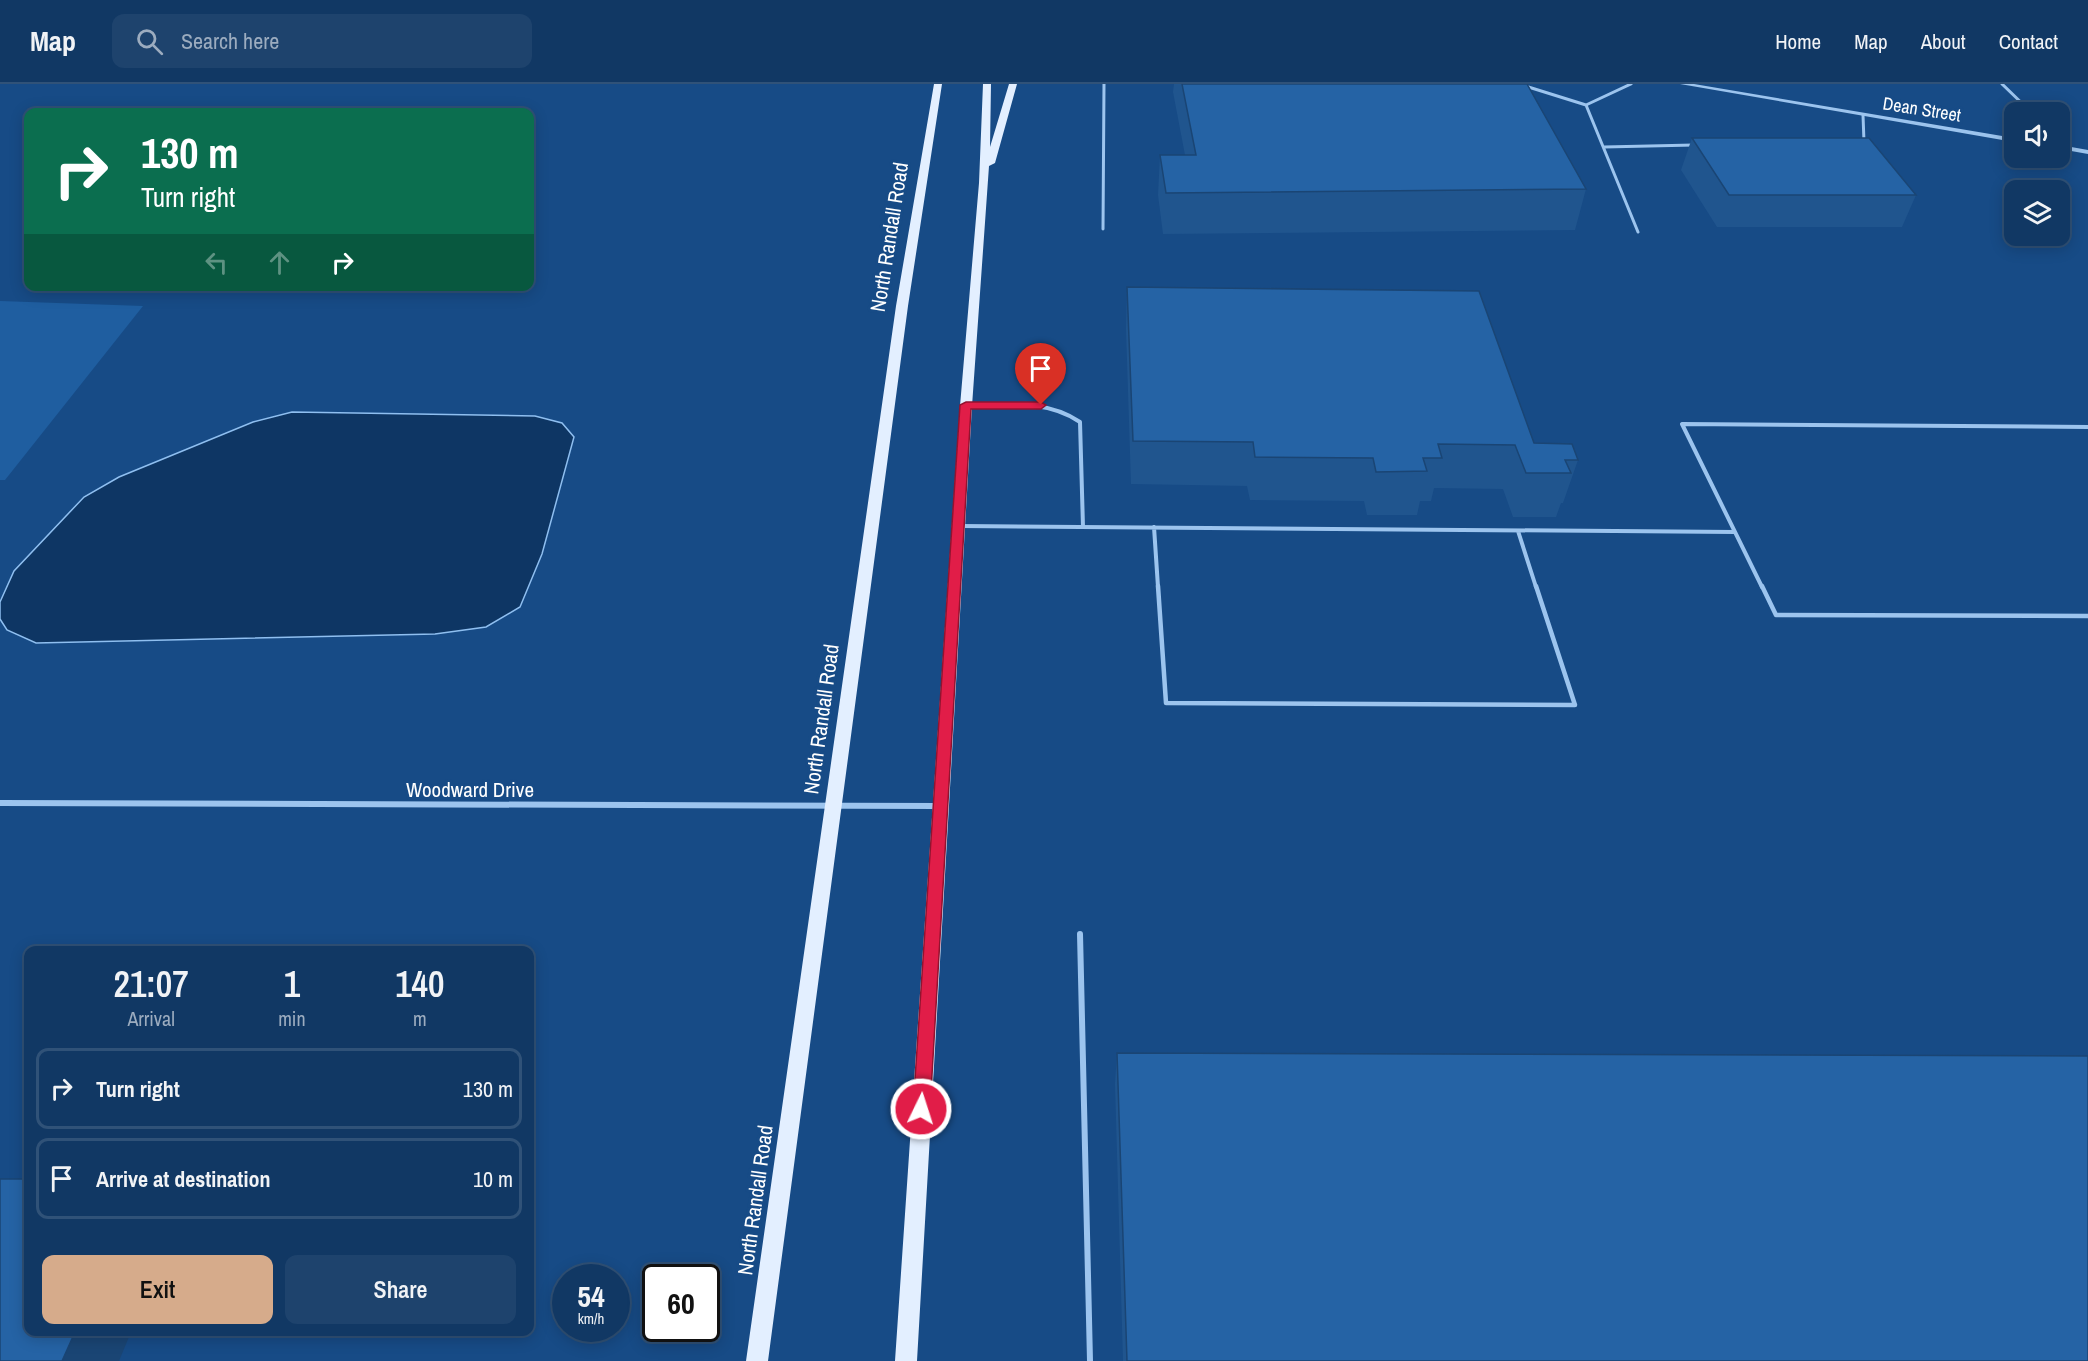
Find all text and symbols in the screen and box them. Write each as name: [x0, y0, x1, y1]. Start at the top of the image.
search box: [112, 14, 532, 68]
text: Map: [30, 22, 76, 60]
icon: search: [133, 25, 166, 58]
text: Search here: [181, 26, 279, 56]
text: Home: [1775, 27, 1821, 56]
text: Map: [1854, 27, 1888, 56]
text: About: [1921, 27, 1966, 56]
text: Contact: [1999, 27, 2058, 56]
street label: Dean Street: [1881, 90, 1963, 128]
map controls: [2004, 102, 2070, 246]
button: sound: [2004, 102, 2070, 168]
text: 130 m: [141, 125, 239, 181]
icon: right: [42, 132, 120, 210]
street label: North Randall Road: [863, 160, 915, 314]
text: Turn right: [141, 179, 235, 215]
button: layers: [2004, 180, 2070, 246]
icon: left: [200, 246, 233, 279]
icon: ahead: [263, 246, 296, 279]
icon: right: [326, 246, 359, 279]
pin: [1015, 343, 1066, 405]
icon: arrive: [1024, 352, 1057, 385]
street label: North Randall Road: [796, 642, 846, 796]
street label: Woodward Drive: [406, 775, 534, 804]
text: 21:07: [114, 960, 189, 1008]
text: 1: [284, 960, 300, 1008]
text: 140: [395, 960, 444, 1008]
text: Arrival: [127, 1005, 175, 1032]
text: min: [278, 1005, 306, 1032]
text: m: [413, 1005, 427, 1032]
icon: right: [45, 1072, 78, 1105]
text: Turn right: [96, 1074, 180, 1104]
text: 130 m: [463, 1074, 513, 1104]
position arrow: [889, 1077, 953, 1141]
street label: North Randall Road: [730, 1123, 780, 1277]
icon: arrive: [45, 1162, 78, 1195]
text: Arrive at destination: [96, 1164, 270, 1194]
text: 10 m: [473, 1164, 513, 1194]
button: Exit: [42, 1255, 273, 1324]
button: Share: [285, 1255, 516, 1324]
speed limit sign: 60: [642, 1264, 720, 1342]
text: 54: [577, 1276, 605, 1316]
text: km/h: [578, 1308, 604, 1329]

